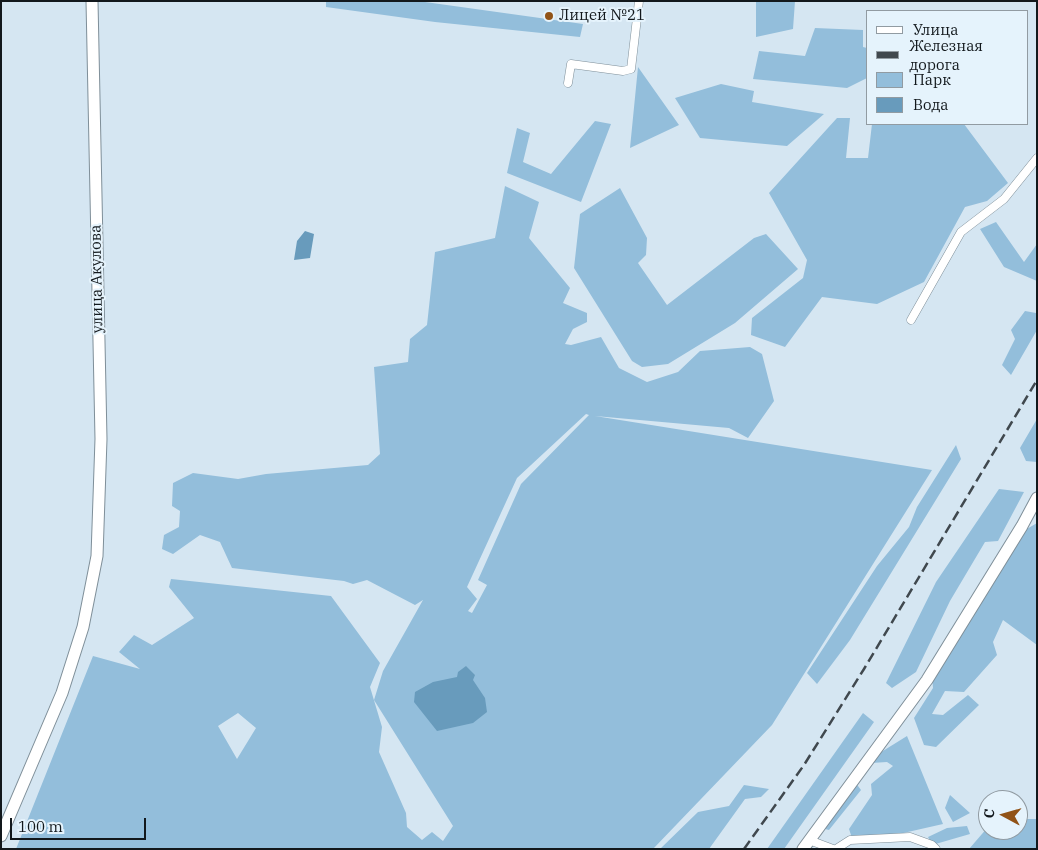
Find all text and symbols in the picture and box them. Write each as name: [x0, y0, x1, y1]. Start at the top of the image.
place label: Лицей №21: [559, 7, 645, 25]
marker: Лицей №21: [543, 10, 555, 22]
legend: [866, 10, 1028, 125]
text: Улица: [913, 20, 958, 39]
text: Железная дорога: [909, 36, 983, 74]
text: Парк: [913, 70, 951, 89]
text: Вода: [913, 95, 949, 114]
street label: улица Акулова: [87, 225, 107, 333]
north arrow: [978, 790, 1028, 840]
scale bar: [12, 808, 149, 840]
text: С: [980, 808, 999, 819]
text: 100 m: [18, 817, 63, 836]

